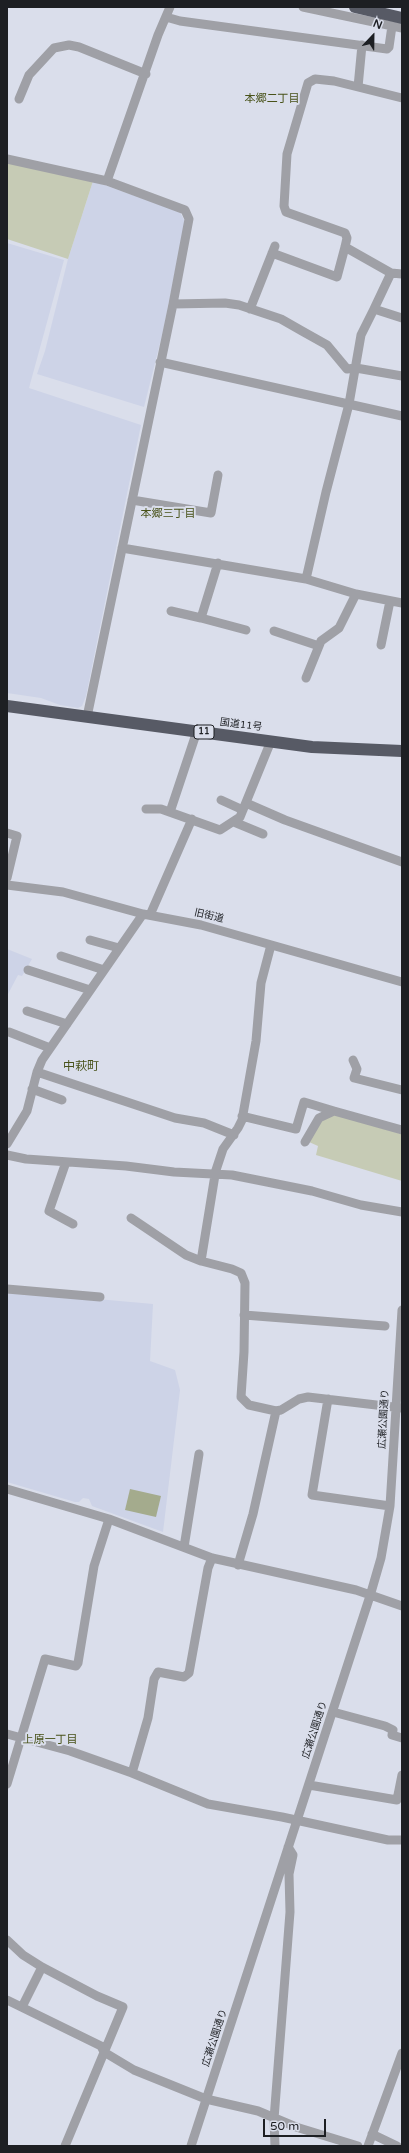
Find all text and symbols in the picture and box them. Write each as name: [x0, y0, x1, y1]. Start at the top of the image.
north arrow: [353, 16, 393, 56]
text: N: [371, 17, 384, 32]
district label: 本郷二丁目: [245, 92, 299, 106]
district label: 本郷三丁目: [141, 507, 195, 521]
street label: 国道11号: [219, 716, 263, 734]
road number: 11: [194, 725, 214, 739]
street label: 旧街道: [193, 907, 225, 925]
district label: 中萩町: [63, 1060, 99, 1074]
street label: 広瀬公園通り: [376, 1389, 392, 1449]
street label: 広瀬公園通り: [300, 1700, 330, 1760]
district label: 上原一丁目: [23, 1733, 77, 1747]
street label: 広瀬公園通り: [200, 2008, 230, 2068]
scale bar: [265, 2111, 328, 2137]
text: 50 m: [270, 2119, 299, 2133]

